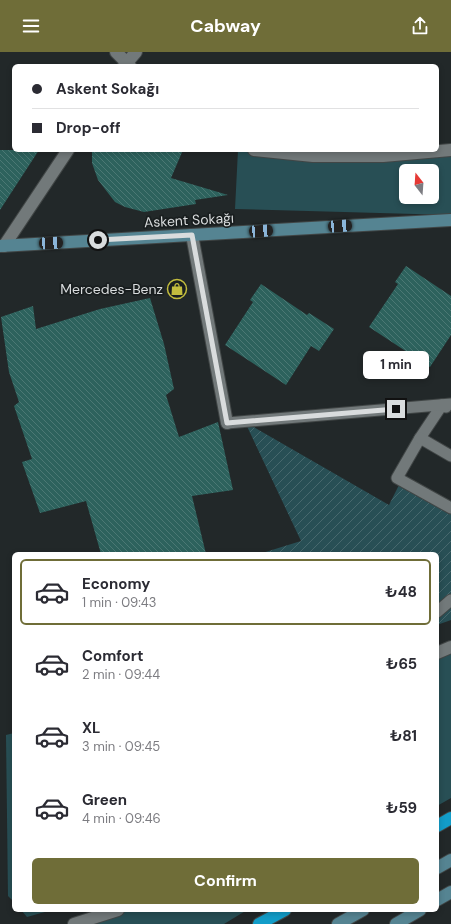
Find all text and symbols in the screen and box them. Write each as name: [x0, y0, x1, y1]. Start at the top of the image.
text: Cabway: [190, 14, 261, 38]
icon: menu: [20, 15, 42, 37]
icon: share: [409, 15, 431, 37]
text: Askent Sokağı: [56, 79, 159, 99]
text: Drop-off: [56, 118, 121, 138]
north arrow: [399, 164, 439, 204]
map controls: [399, 164, 439, 204]
street label: Askent Sokağı: [144, 209, 234, 231]
car: [328, 219, 352, 233]
car: [249, 224, 273, 238]
route start: [89, 231, 107, 249]
car: [39, 236, 63, 250]
shop icon: Mercedes-Benz: [166, 278, 188, 300]
place label: Mercedes-Benz: [60, 280, 163, 298]
callout: 1 min: [363, 351, 429, 379]
text: 1 min: [380, 356, 412, 373]
route end: [387, 400, 405, 418]
icon: car: [34, 574, 70, 610]
text: Economy: [82, 574, 150, 594]
text: ₺48: [385, 582, 417, 602]
text: 1 min · 09:43: [82, 594, 156, 611]
icon: car: [34, 646, 70, 682]
text: Comfort: [82, 646, 143, 666]
text: ₺65: [386, 654, 417, 674]
text: 2 min · 09:44: [82, 666, 160, 683]
icon: car: [34, 718, 70, 754]
text: XL: [82, 718, 100, 738]
text: ₺81: [390, 726, 417, 746]
text: 3 min · 09:45: [82, 738, 160, 755]
icon: car: [34, 790, 70, 826]
text: Green: [82, 790, 127, 810]
text: ₺59: [386, 798, 417, 818]
text: 4 min · 09:46: [82, 810, 161, 827]
button: Confirm: [32, 858, 419, 904]

